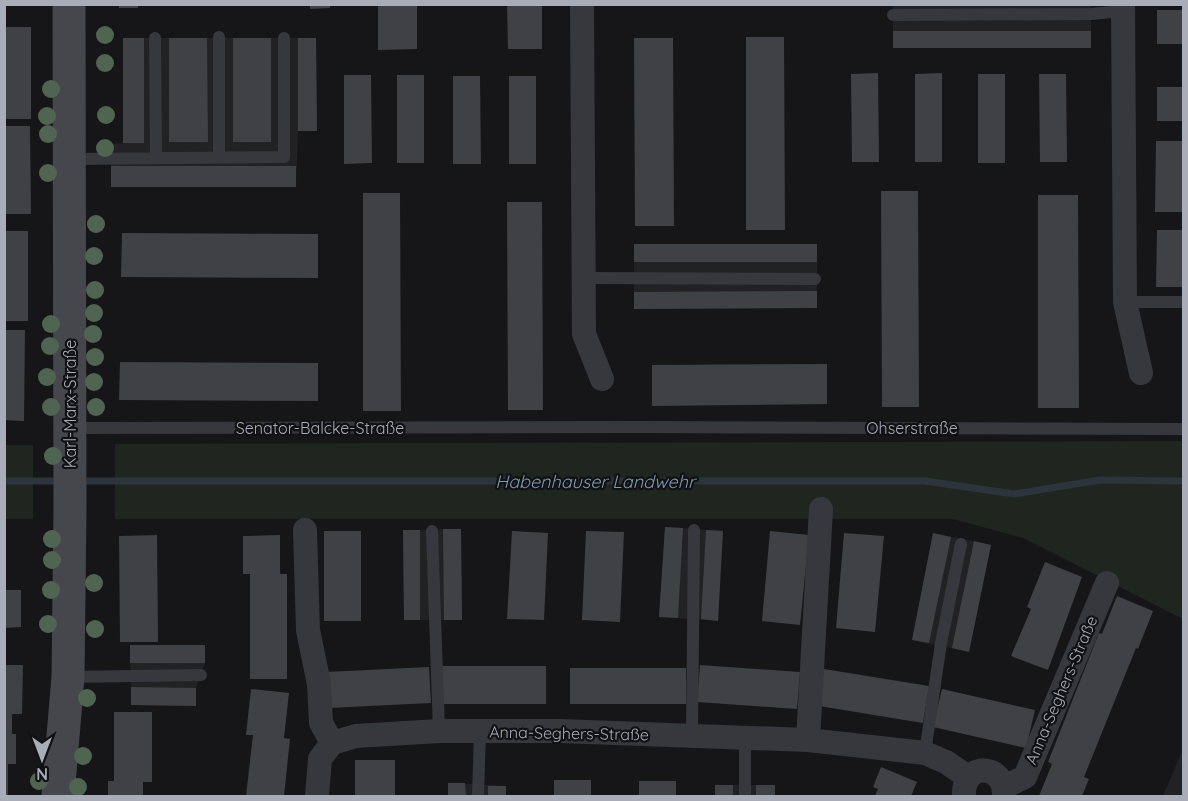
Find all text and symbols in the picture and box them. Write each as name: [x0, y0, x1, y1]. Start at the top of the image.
street label: Karl-Marx-Straße: [60, 340, 80, 468]
street label: Senator-Balcke-Straße: [236, 418, 404, 438]
street label: Ohserstraße: [866, 418, 958, 438]
water label: Habenhauser Landwehr: [495, 470, 697, 493]
street label: Anna-Seghers-Straße: [1021, 613, 1101, 767]
street label: Anna-Seghers-Straße: [489, 722, 649, 744]
north arrow: [12, 729, 72, 789]
text: N: [36, 764, 48, 784]

